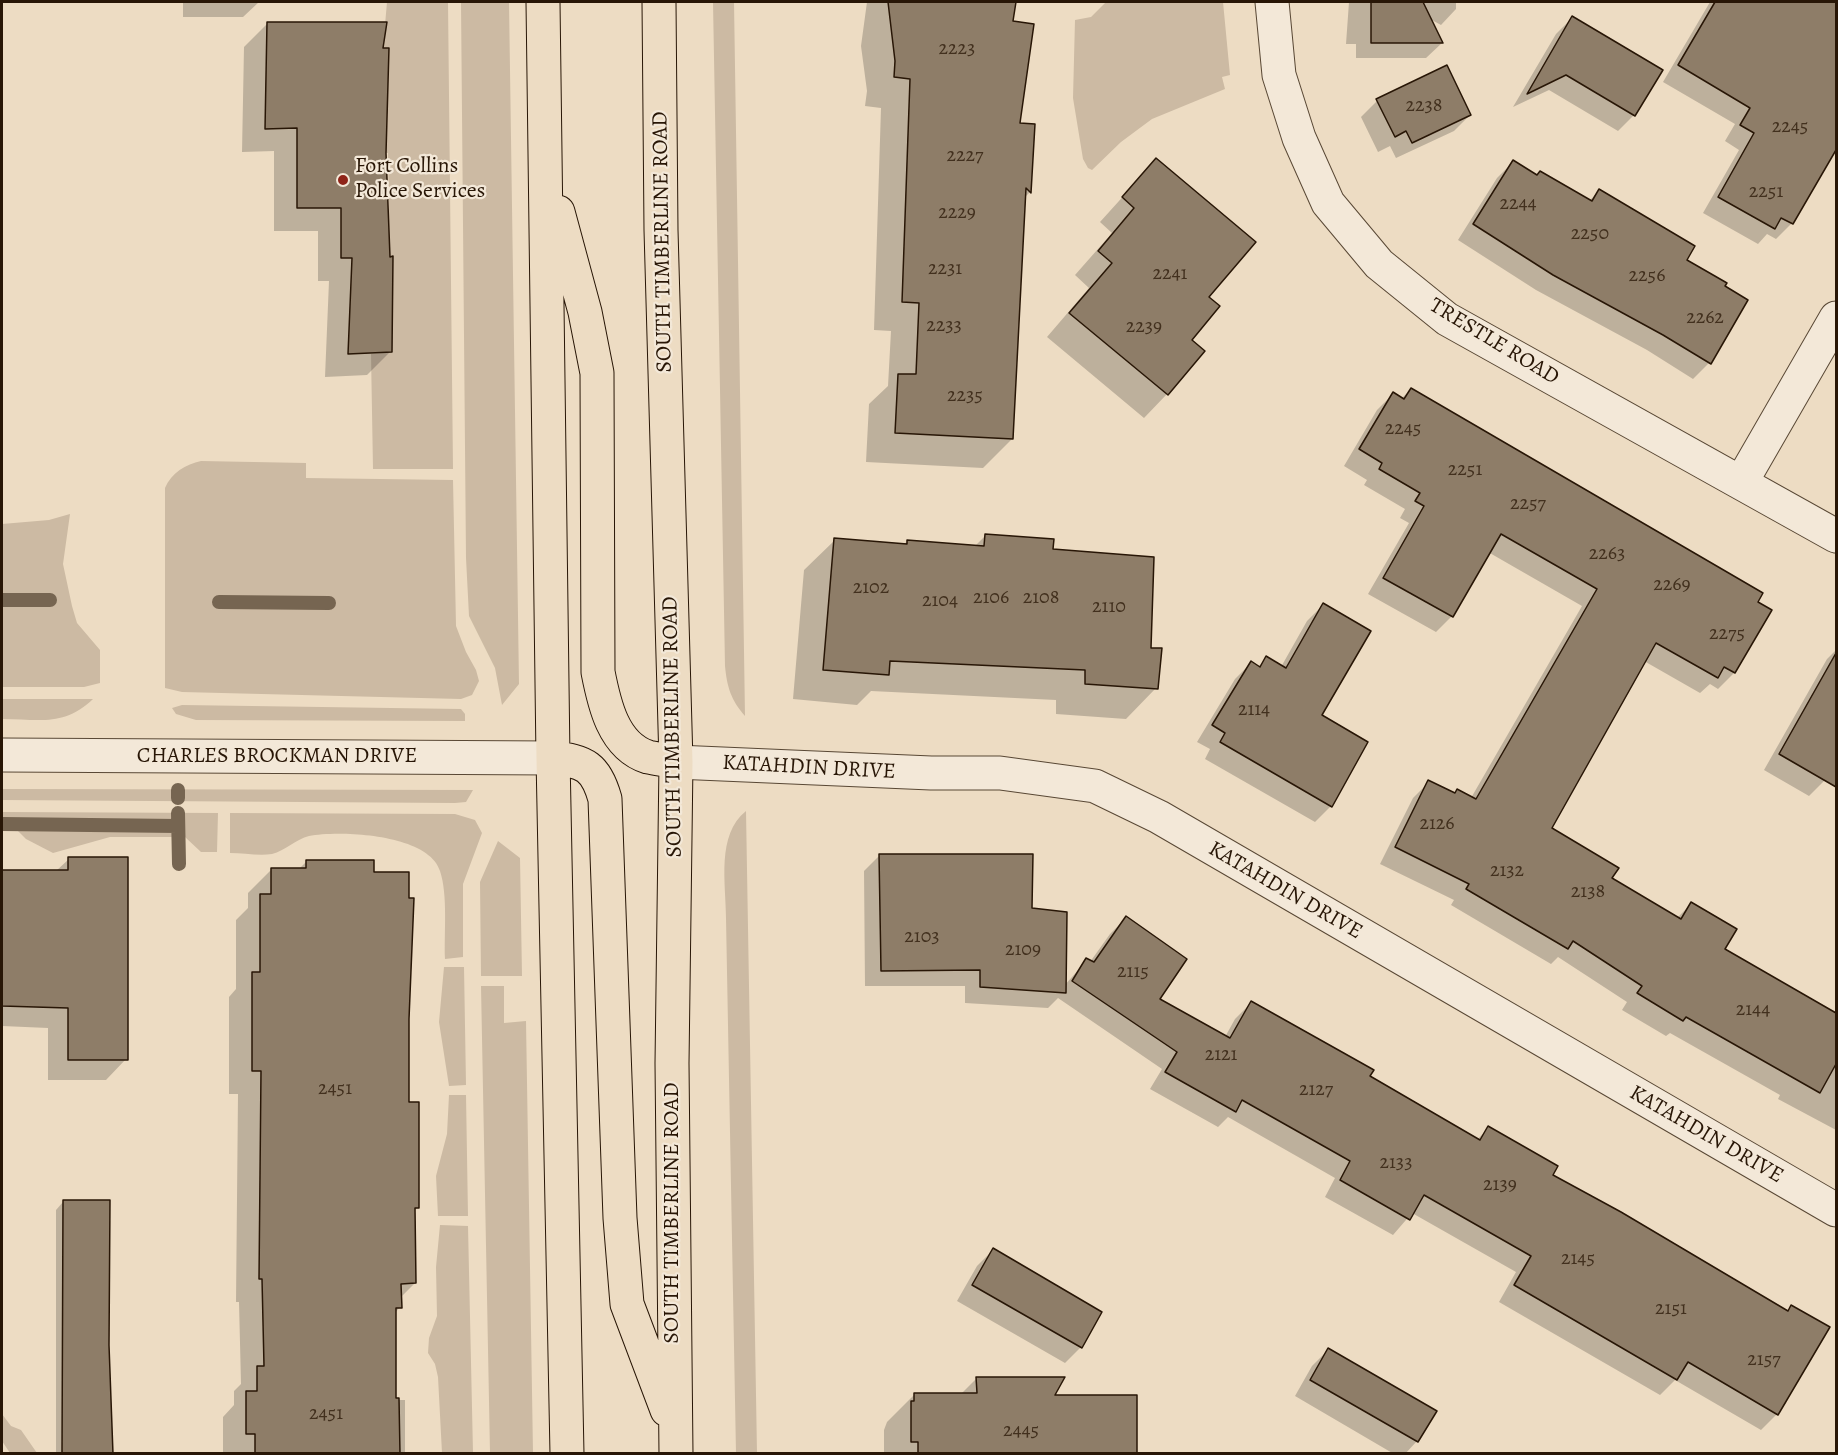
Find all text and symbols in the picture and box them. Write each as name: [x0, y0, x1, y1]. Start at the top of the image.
house number: 2223: [939, 37, 975, 61]
house number: 2238: [1405, 94, 1443, 118]
street label: SOUTH TIMBERLINE ROAD: [648, 111, 678, 373]
house number: 2245: [1772, 115, 1808, 139]
house number: 2227: [947, 144, 983, 168]
place label: Fort Collins Police Services: [355, 154, 485, 206]
marker: Fort Collins Police Services: [336, 173, 350, 187]
house number: 2251: [1749, 180, 1783, 204]
house number: 2244: [1499, 192, 1537, 216]
house number: 2229: [938, 201, 976, 225]
house number: 2250: [1571, 222, 1609, 246]
house number: 2231: [928, 257, 962, 281]
house number: 2241: [1153, 262, 1187, 286]
house number: 2256: [1629, 264, 1665, 288]
street label: TRESTLE ROAD: [1424, 293, 1564, 391]
house number: 2262: [1686, 306, 1724, 330]
house number: 2233: [926, 314, 962, 338]
house number: 2239: [1126, 315, 1162, 339]
house number: 2235: [947, 384, 983, 408]
house number: 2245: [1385, 417, 1421, 441]
house number: 2251: [1448, 458, 1482, 482]
house number: 2257: [1510, 492, 1546, 516]
house number: 2263: [1589, 542, 1625, 566]
house number: 2269: [1653, 573, 1691, 597]
house number: 2102: [853, 576, 889, 600]
house number: 2106: [973, 586, 1009, 610]
house number: 2108: [1023, 586, 1059, 610]
house number: 2104: [922, 589, 958, 613]
house number: 2110: [1092, 595, 1126, 619]
street label: SOUTH TIMBERLINE ROAD: [658, 596, 688, 858]
house number: 2275: [1709, 622, 1745, 646]
house number: 2114: [1238, 698, 1270, 722]
street label: CHARLES BROCKMAN DRIVE: [137, 744, 417, 770]
street label: KATAHDIN DRIVE: [722, 750, 896, 786]
house number: 2126: [1419, 812, 1455, 836]
street label: KATAHDIN DRIVE: [1203, 836, 1367, 946]
house number: 2132: [1490, 859, 1524, 883]
house number: 2138: [1571, 880, 1605, 904]
house number: 2103: [904, 925, 940, 949]
house number: 2109: [1005, 938, 1041, 962]
house number: 2115: [1117, 960, 1149, 984]
house number: 2144: [1736, 998, 1770, 1022]
house number: 2121: [1205, 1043, 1237, 1067]
house number: 2451: [318, 1077, 352, 1101]
house number: 2127: [1299, 1078, 1333, 1102]
street label: KATAHDIN DRIVE: [1624, 1080, 1788, 1190]
street label: SOUTH TIMBERLINE ROAD: [660, 1082, 686, 1344]
house number: 2133: [1380, 1151, 1412, 1175]
house number: 2139: [1483, 1173, 1517, 1197]
house number: 2145: [1561, 1247, 1595, 1271]
house number: 2151: [1655, 1297, 1687, 1321]
house number: 2157: [1747, 1348, 1781, 1372]
house number: 2451: [309, 1402, 343, 1426]
house number: 2445: [1003, 1419, 1039, 1443]

